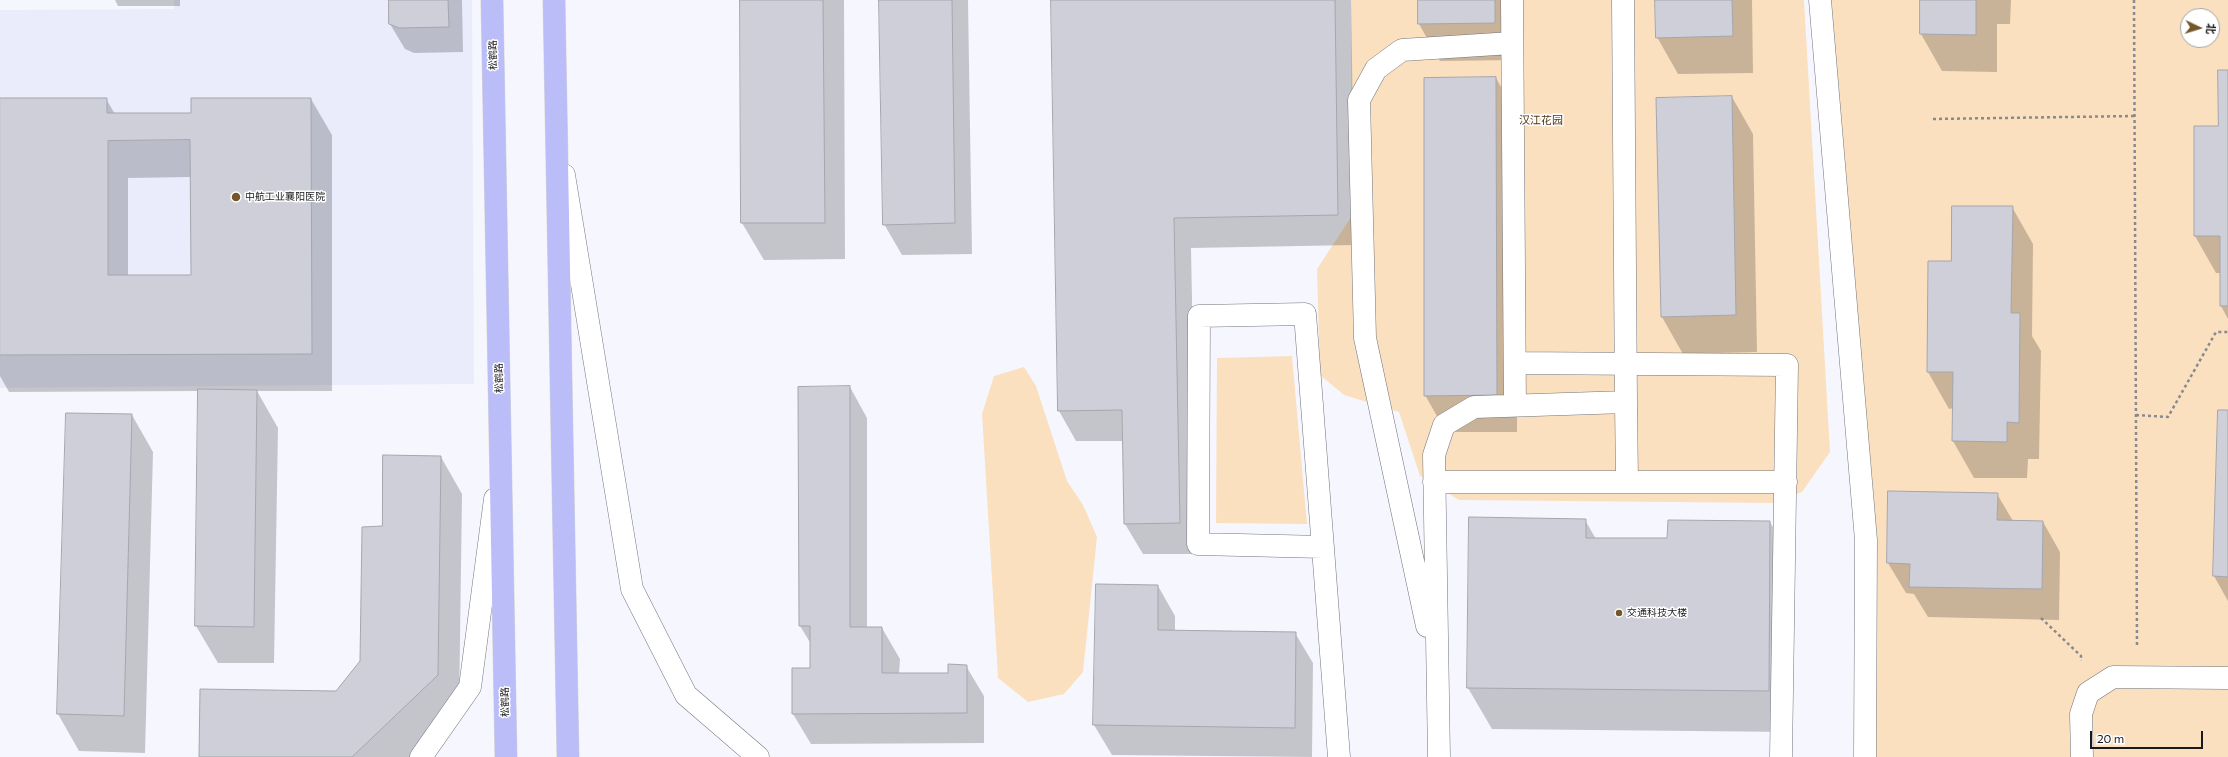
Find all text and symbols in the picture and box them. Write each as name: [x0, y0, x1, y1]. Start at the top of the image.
north arrow: [2180, 8, 2220, 48]
text: 北: [2205, 23, 2218, 35]
street label: 松鹤路: [487, 40, 499, 70]
district label: 汉江花园: [1519, 113, 1563, 127]
marker: 中航工业襄阳医院: [230, 191, 242, 203]
place label: 中航工业襄阳医院: [245, 191, 325, 203]
street label: 松鹤路: [493, 363, 505, 393]
place label: 交通科技大楼: [1627, 607, 1687, 619]
marker: 交通科技大楼: [1614, 608, 1624, 618]
street label: 松鹤路: [499, 687, 511, 717]
scale bar: [2092, 723, 2205, 749]
text: 20 m: [2097, 731, 2124, 745]

